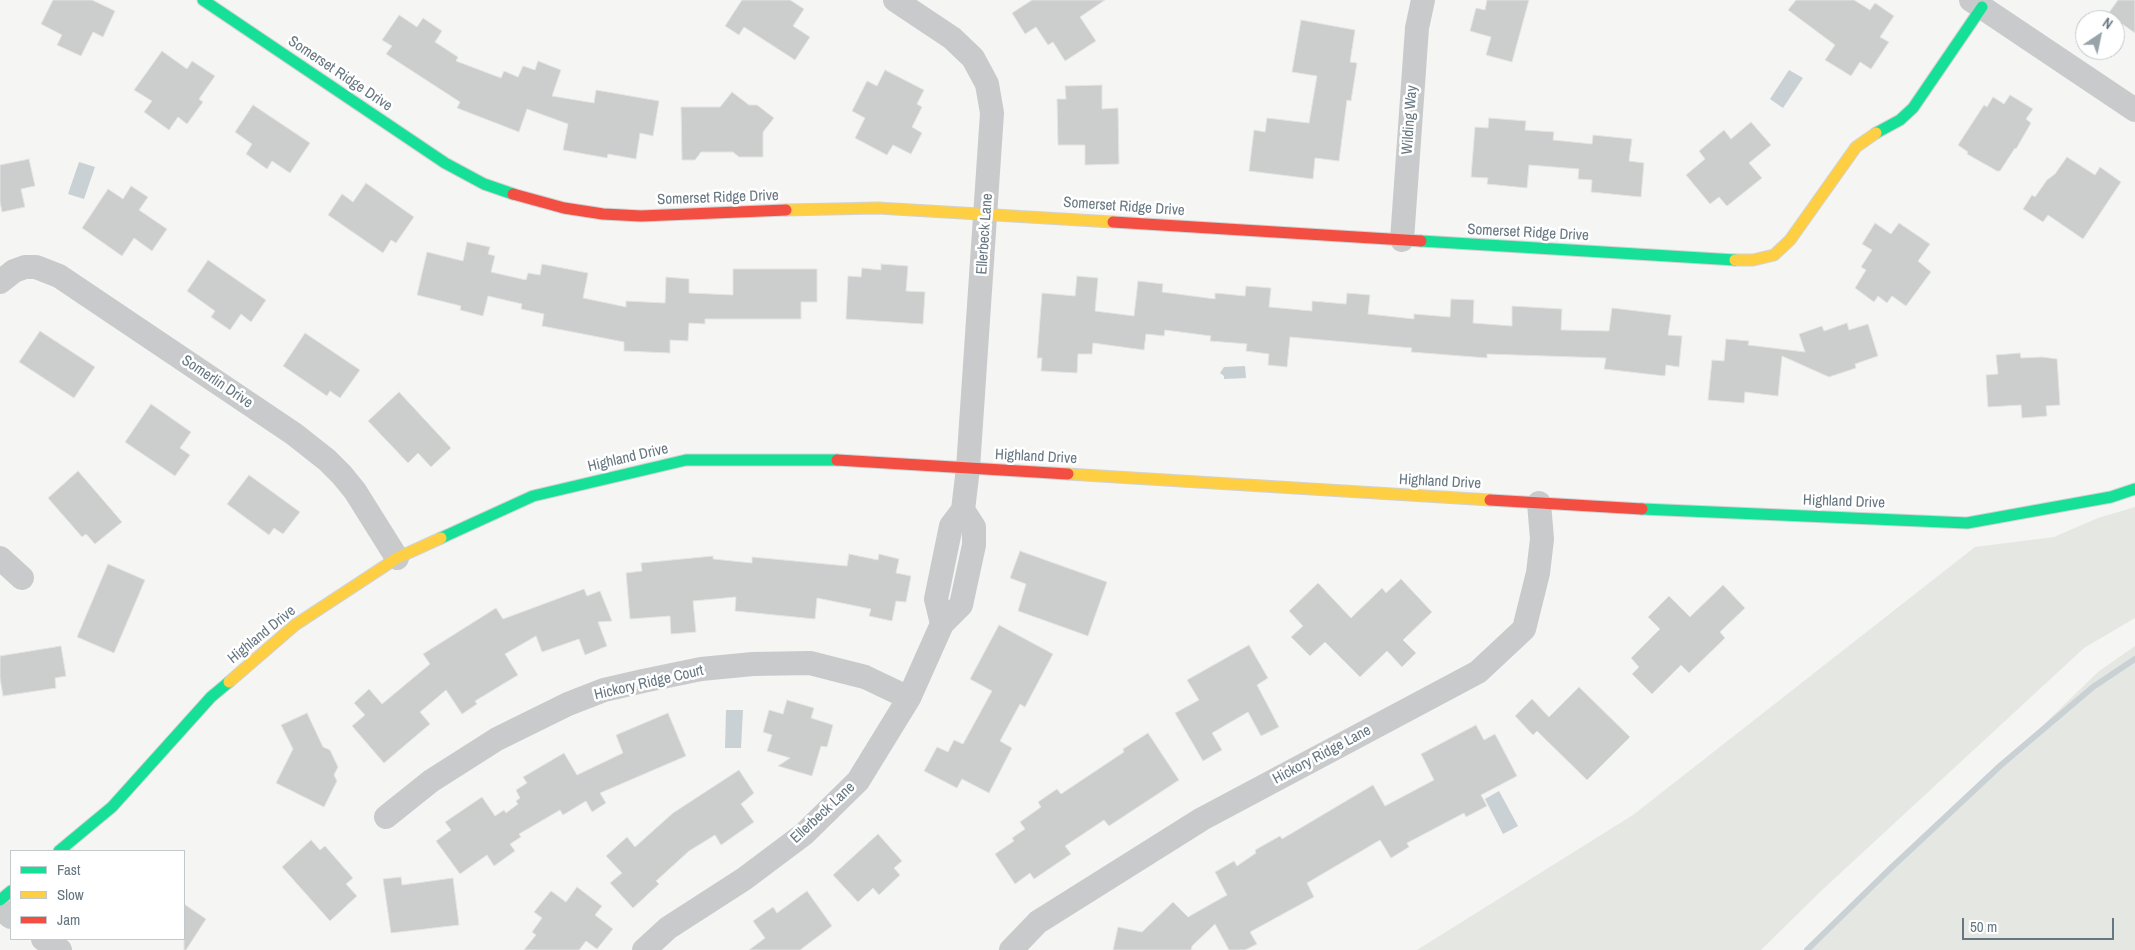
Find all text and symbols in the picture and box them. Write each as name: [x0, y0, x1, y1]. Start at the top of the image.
north arrow: [2075, 10, 2125, 60]
text: N: [2099, 14, 2116, 33]
street label: Somerset Ridge Drive: [285, 33, 395, 115]
street label: Wilding Way: [1399, 85, 1421, 155]
street label: Somerset Ridge Drive: [657, 187, 779, 209]
street label: Ellerbeck Lane: [973, 193, 997, 275]
street label: Somerset Ridge Drive: [1063, 194, 1185, 220]
street label: Somerset Ridge Drive: [1467, 221, 1589, 245]
street label: Somerlin Drive: [178, 352, 256, 412]
street label: Highland Drive: [586, 440, 670, 476]
street label: Highland Drive: [995, 446, 1077, 468]
street label: Highland Drive: [1399, 471, 1481, 493]
street label: Highland Drive: [1803, 492, 1885, 512]
street label: Highland Drive: [224, 602, 300, 668]
street label: Hickory Ridge Court: [593, 662, 705, 704]
street label: Hickory Ridge Lane: [1270, 722, 1374, 788]
street label: Ellerbeck Lane: [787, 779, 859, 847]
legend: [10, 850, 185, 940]
text: Fast: [57, 859, 80, 880]
text: Slow: [57, 884, 84, 905]
scale bar: [1965, 908, 2118, 940]
text: Jam: [57, 909, 80, 930]
text: 50 m: [1970, 916, 1997, 937]

